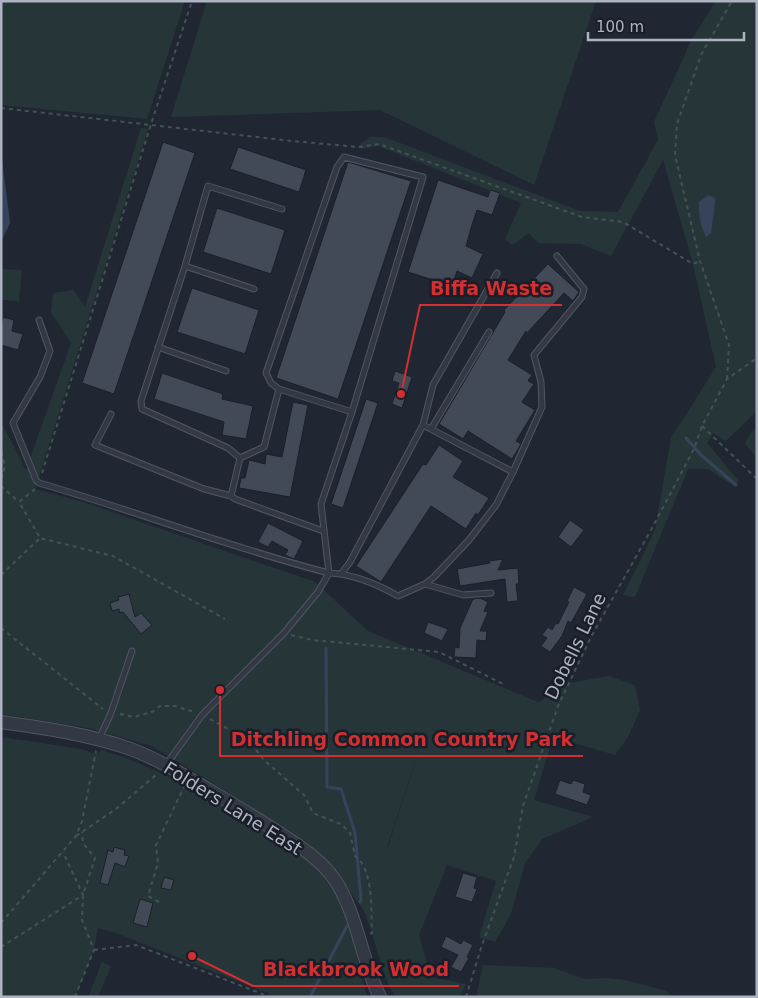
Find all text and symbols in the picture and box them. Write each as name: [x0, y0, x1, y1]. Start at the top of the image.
scale bar: [588, 10, 744, 42]
text: 100 m: [596, 18, 644, 36]
callout: Biffa Waste: [420, 271, 562, 305]
text: Biffa Waste: [430, 277, 552, 299]
street label: Dobells Lane: [540, 589, 610, 703]
callout: Ditchling Common Country Park: [220, 722, 583, 756]
text: Ditchling Common Country Park: [231, 728, 574, 750]
street label: Folders Lane East: [160, 757, 306, 859]
callout: Blackbrook Wood: [253, 952, 459, 986]
text: Blackbrook Wood: [263, 958, 449, 980]

